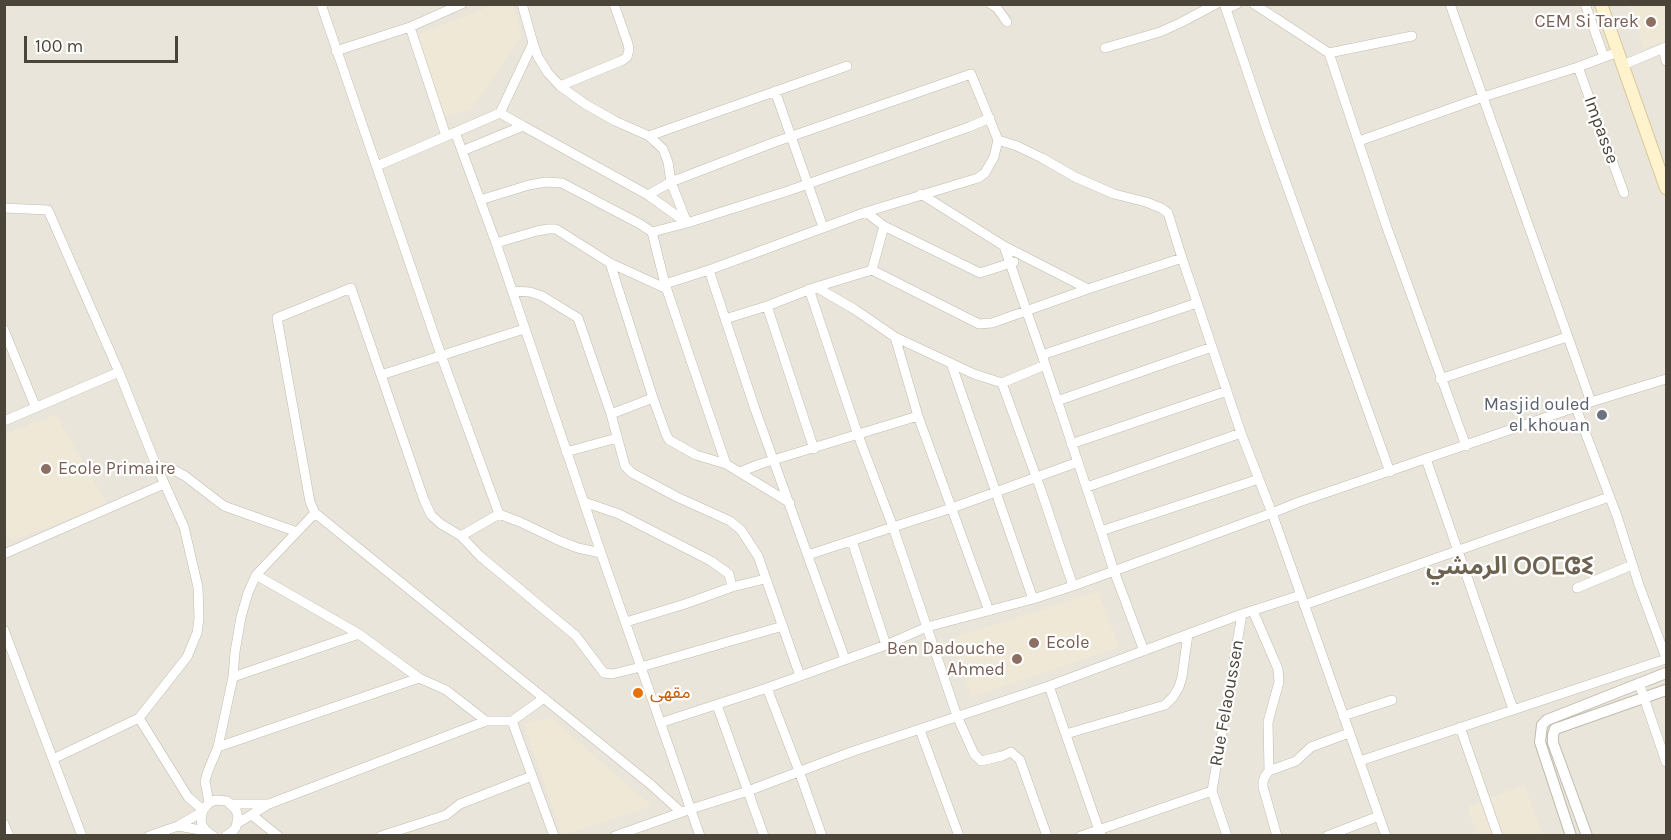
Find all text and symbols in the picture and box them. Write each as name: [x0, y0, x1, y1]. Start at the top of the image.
place label: CEM Si Tarek: [1535, 11, 1639, 33]
marker: CEM Si Tarek: [1644, 15, 1658, 29]
scale bar: [27, 24, 182, 62]
text: 100 m: [35, 35, 83, 57]
street label: Impasse: [1579, 93, 1623, 167]
place label: Masjid ouled el khouan: [1484, 394, 1590, 436]
marker: Masjid ouled el khouan: [1595, 408, 1609, 422]
place label: Ecole Primaire: [58, 458, 175, 480]
marker: Ecole Primaire: [39, 462, 53, 476]
district label: الرمشي ⵔⵔⵎⵛⵉ: [1426, 553, 1594, 581]
place label: Ecole: [1046, 632, 1090, 654]
marker: Ecole: [1027, 636, 1041, 650]
place label: Ben Dadouche Ahmed: [887, 638, 1005, 680]
street label: Rue Felaoussen: [1205, 638, 1249, 768]
marker: Ben Dadouche Ahmed: [1010, 652, 1024, 666]
place label: مقهى: [650, 682, 691, 704]
marker: مقهى: [631, 686, 645, 700]

